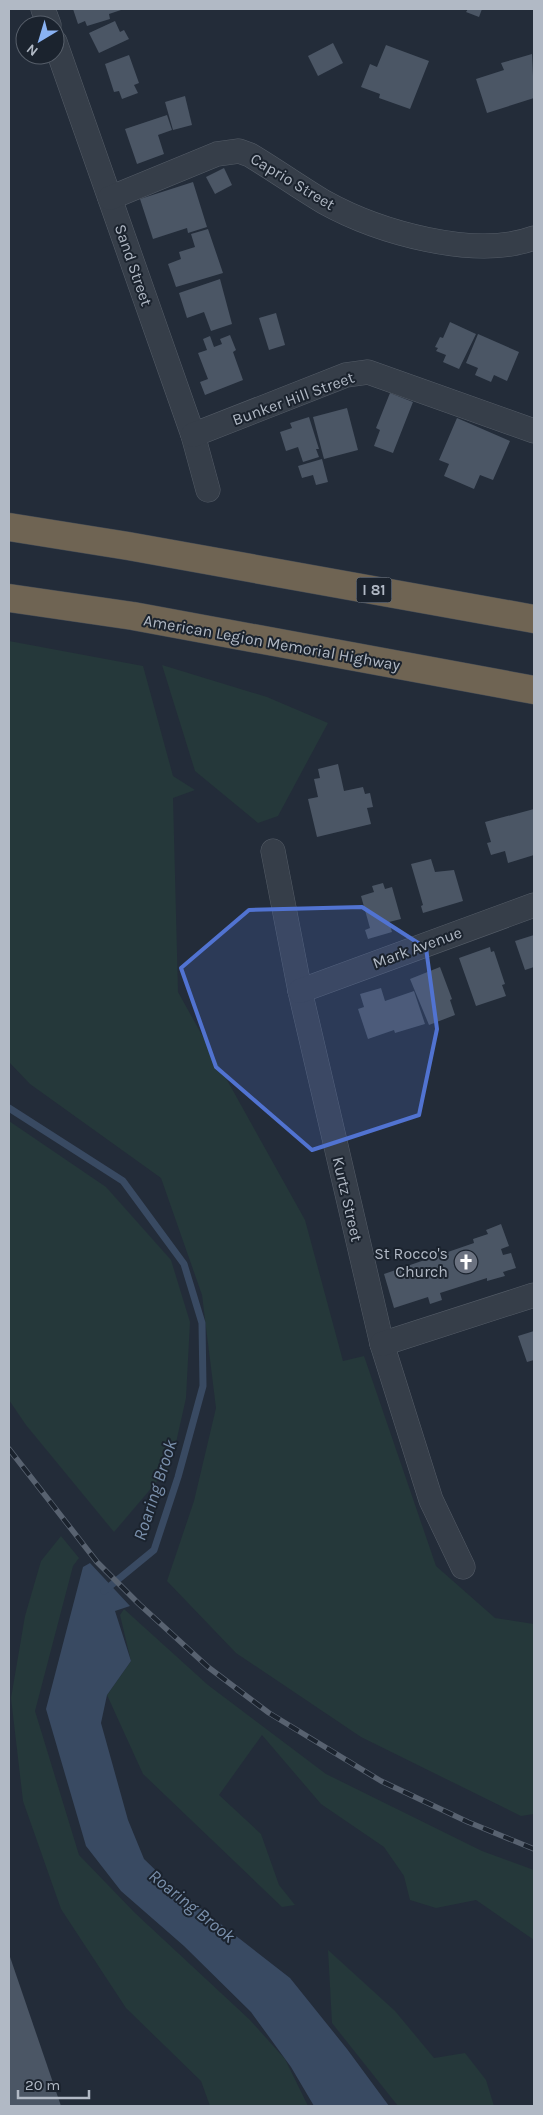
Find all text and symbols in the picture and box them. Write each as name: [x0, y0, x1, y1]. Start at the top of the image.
north arrow: [15, 15, 65, 65]
text: N: [23, 40, 41, 60]
street label: Caprio Street: [247, 149, 338, 214]
street label: Sand Street: [111, 222, 156, 309]
street label: Bunker Hill Street: [230, 368, 357, 429]
road number: I 81: [356, 578, 392, 602]
street label: American Legion Memorial Highway: [142, 611, 402, 675]
street label: Mark Avenue: [370, 923, 464, 972]
street label: Kurtz Street: [329, 1155, 367, 1243]
place label: St Rocco's Church: [374, 1244, 448, 1281]
church icon: St Rocco's Church: [453, 1249, 479, 1275]
water label: Roaring Brook: [128, 1436, 182, 1543]
water label: Roaring Brook: [144, 1865, 240, 1948]
scale bar: [18, 2068, 89, 2100]
text: 20 m: [25, 2076, 60, 2094]

